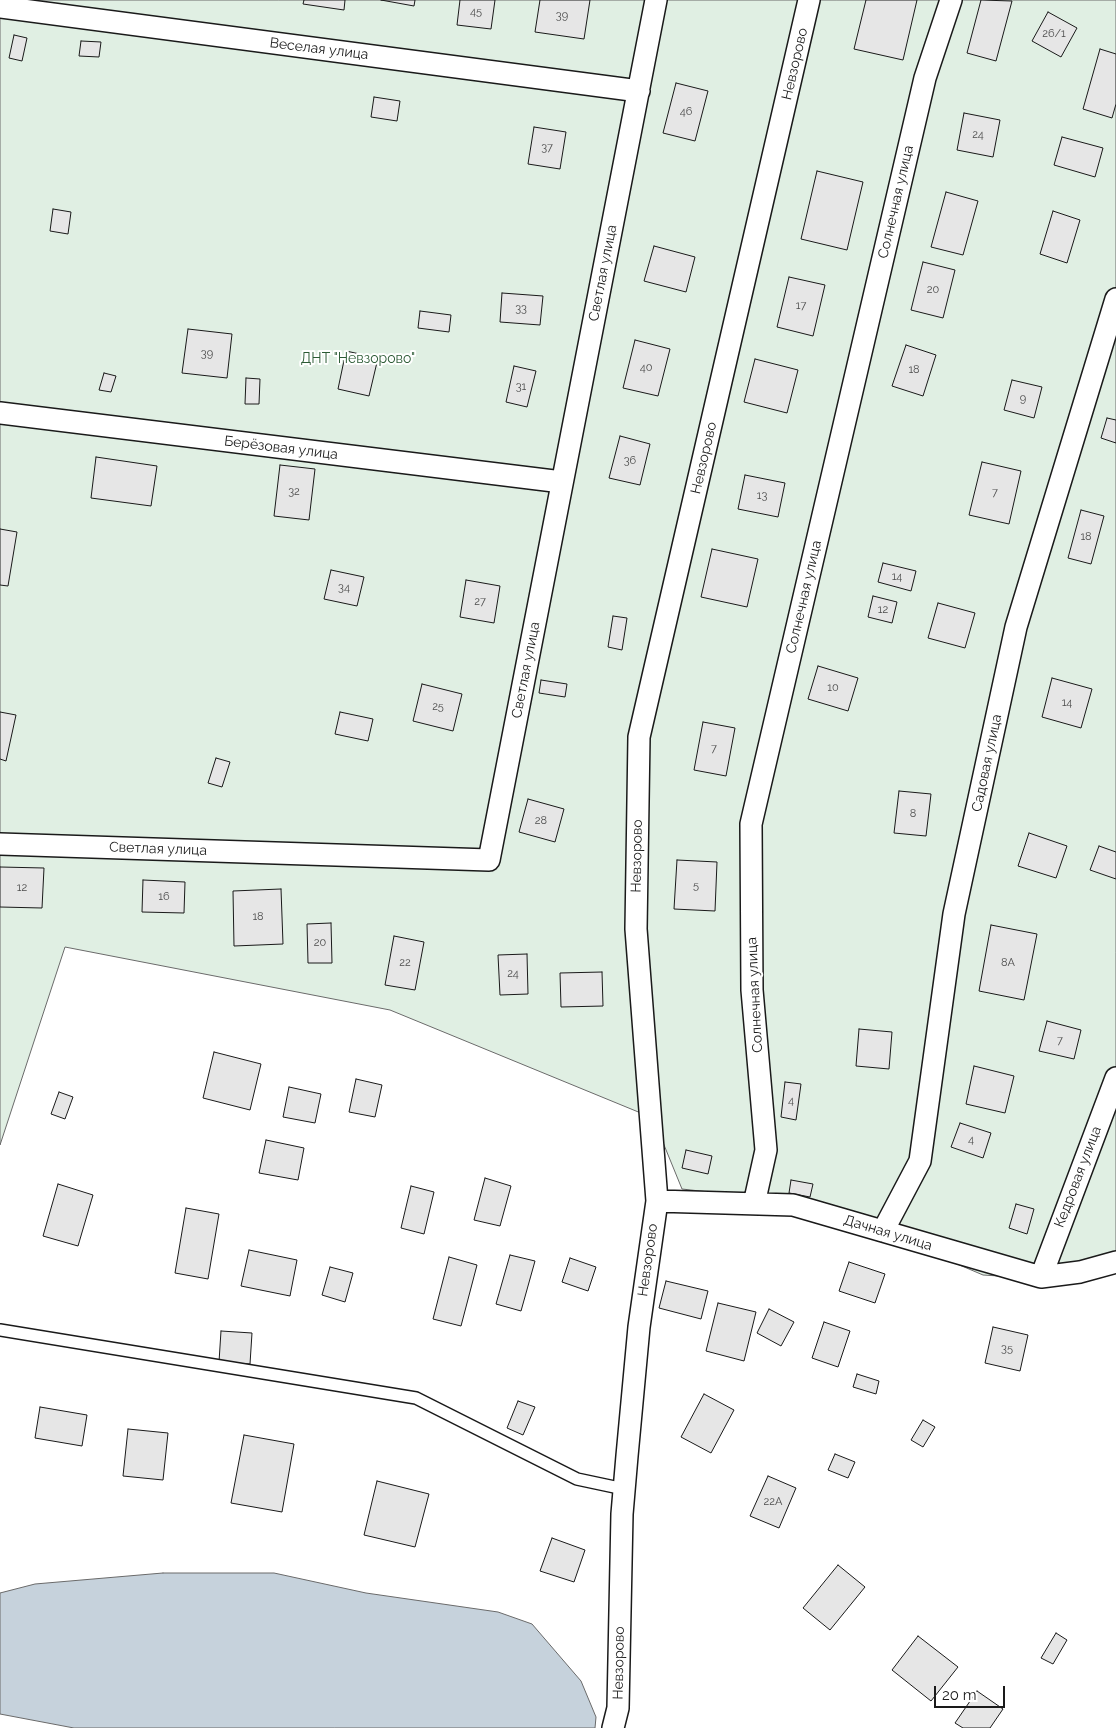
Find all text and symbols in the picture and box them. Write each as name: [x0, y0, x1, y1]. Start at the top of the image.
house number: 45: [470, 5, 482, 19]
house number: 39: [556, 9, 568, 23]
street label: Невзорово: [779, 26, 811, 102]
house number: 26/1: [1042, 27, 1066, 41]
street label: Веселая улица: [269, 35, 369, 63]
house number: 46: [680, 105, 692, 119]
house number: 24: [972, 128, 984, 142]
house number: 37: [541, 141, 553, 155]
street label: Солнечная улица: [875, 144, 917, 260]
street label: Светлая улица: [585, 223, 621, 323]
house number: 20: [927, 283, 939, 297]
house number: 17: [796, 299, 806, 313]
house number: 33: [515, 302, 527, 316]
house number: 39: [201, 347, 213, 361]
park label: ДНТ "Невзорово": [301, 351, 415, 367]
house number: 40: [640, 361, 652, 375]
house number: 18: [908, 363, 920, 377]
house number: 31: [516, 380, 526, 394]
house number: 9: [1020, 392, 1026, 406]
street label: Невзорово: [688, 420, 720, 496]
street label: Берёзовая улица: [223, 433, 339, 463]
house number: 36: [624, 454, 636, 468]
house number: 32: [288, 485, 300, 499]
house number: 7: [992, 486, 998, 500]
house number: 13: [757, 489, 767, 503]
house number: 18: [1080, 530, 1092, 544]
street label: Солнечная улица: [783, 539, 825, 655]
house number: 14: [892, 570, 902, 584]
house number: 34: [338, 581, 350, 595]
house number: 27: [474, 595, 486, 609]
house number: 12: [878, 603, 888, 617]
street label: Светлая улица: [508, 620, 544, 720]
house number: 10: [827, 681, 839, 695]
house number: 14: [1062, 696, 1072, 710]
house number: 25: [432, 700, 444, 714]
street label: Садовая улица: [968, 713, 1006, 813]
house number: 7: [711, 742, 717, 756]
house number: 8: [910, 807, 916, 821]
house number: 28: [535, 814, 547, 828]
street label: Невзорово: [628, 819, 646, 893]
street label: Светлая улица: [109, 839, 207, 859]
house number: 5: [693, 879, 699, 893]
house number: 12: [17, 881, 27, 895]
house number: 16: [158, 890, 170, 904]
house number: 18: [252, 910, 264, 924]
house number: 20: [314, 936, 326, 950]
street label: Солнечная улица: [744, 937, 766, 1053]
house number: 22: [399, 956, 411, 970]
house number: 8А: [1001, 956, 1015, 970]
house number: 24: [507, 967, 519, 981]
house number: 7: [1057, 1034, 1063, 1048]
house number: 4: [788, 1094, 794, 1108]
street label: Кедровая улица: [1051, 1124, 1105, 1230]
house number: 4: [968, 1133, 974, 1147]
street label: Дачная улица: [842, 1212, 934, 1254]
street label: Невзорово: [635, 1222, 661, 1298]
house number: 35: [1001, 1342, 1013, 1356]
house number: 22А: [764, 1495, 782, 1509]
street label: Невзорово: [610, 1626, 628, 1700]
scale bar: [936, 1676, 1007, 1708]
text: 20 m: [942, 1686, 977, 1704]

